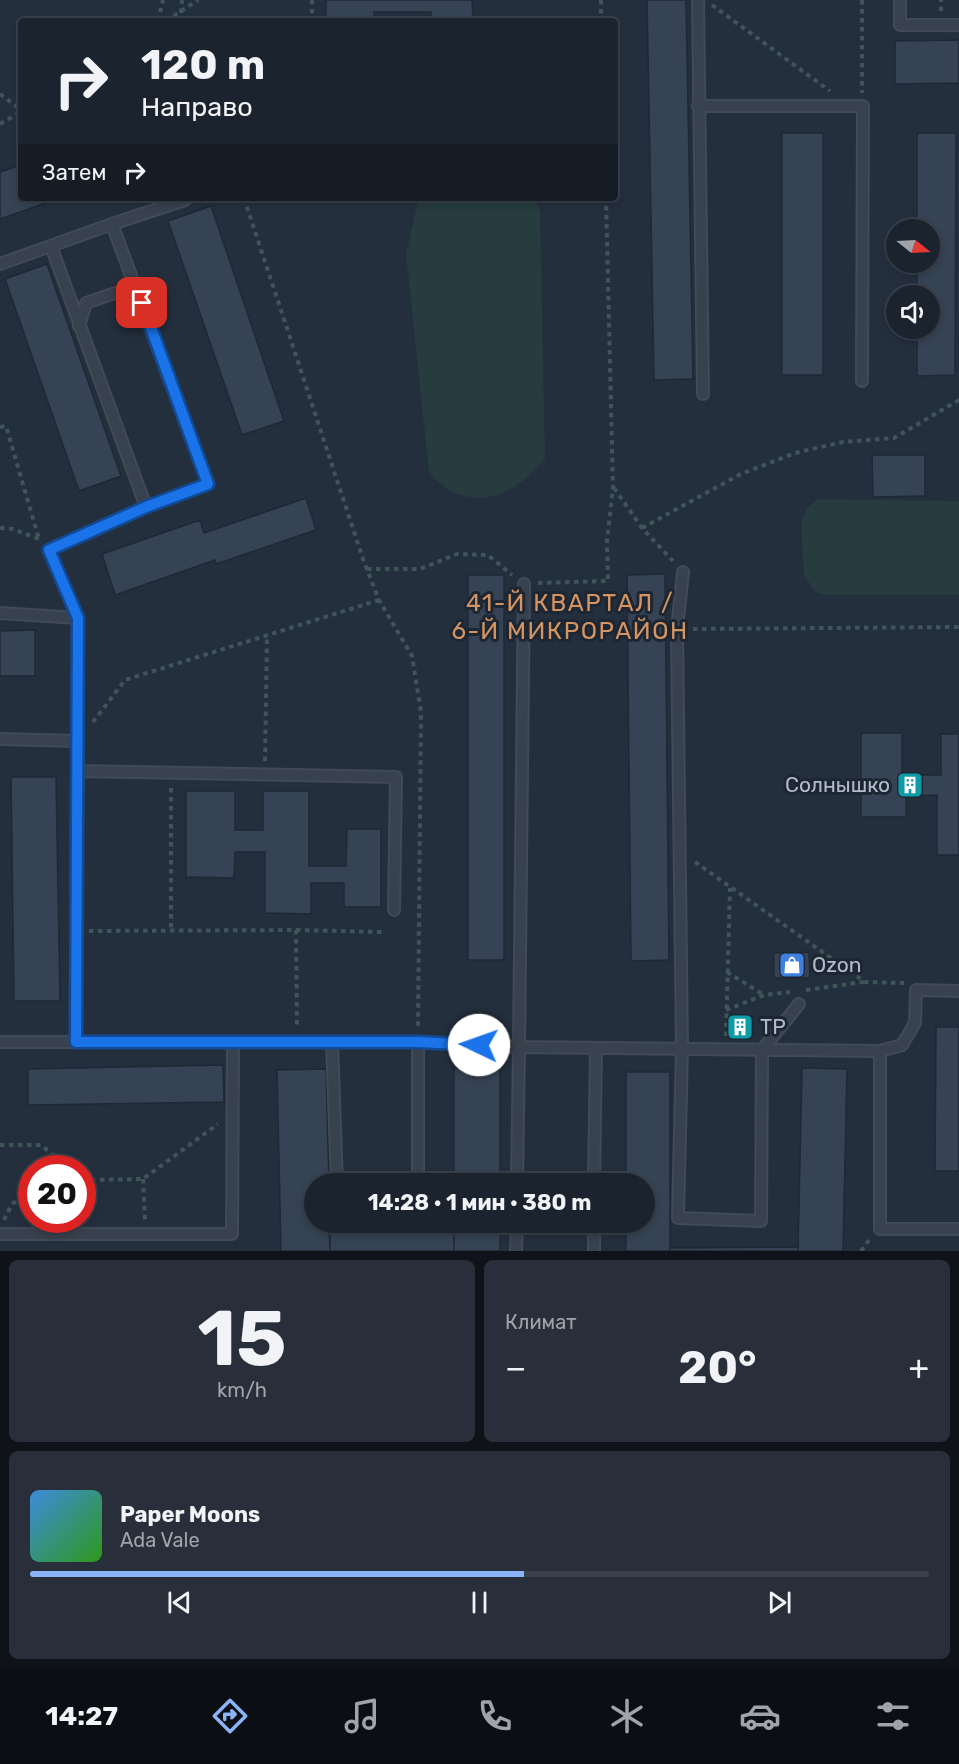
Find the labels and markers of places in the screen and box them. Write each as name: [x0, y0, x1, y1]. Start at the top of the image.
pin: [116, 277, 167, 328]
building icon: Солнышко: [895, 770, 925, 800]
place label: Солнышко: [785, 772, 890, 797]
shop icon: Ozon: [777, 950, 807, 980]
place label: Ozon: [812, 952, 862, 977]
building icon: ТР: [725, 1012, 755, 1042]
place label: ТР: [760, 1014, 786, 1039]

